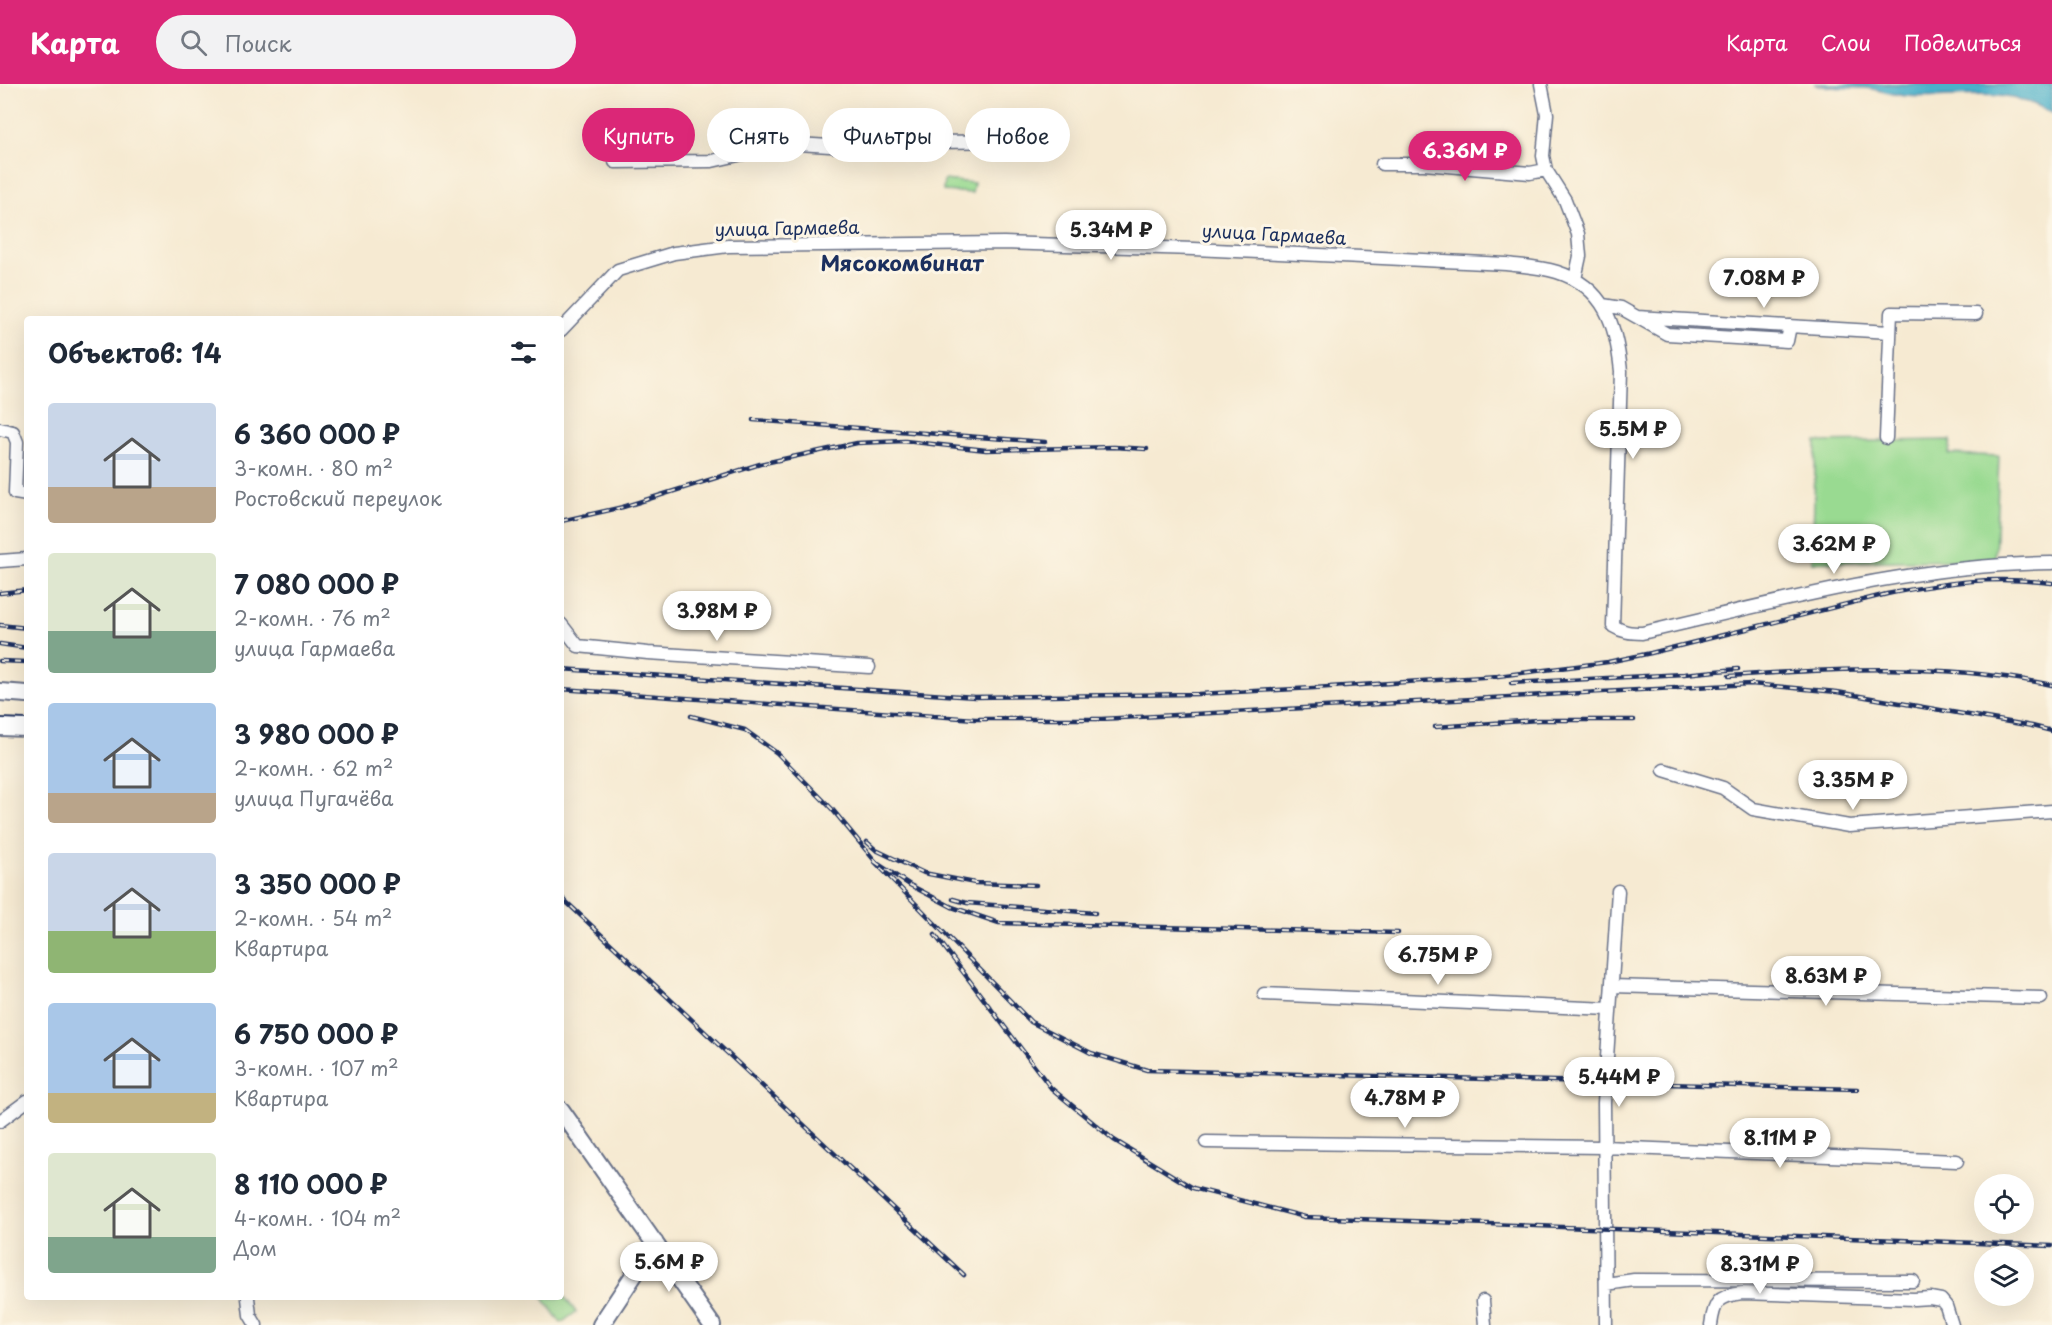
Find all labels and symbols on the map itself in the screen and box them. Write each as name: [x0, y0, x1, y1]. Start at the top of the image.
pin: 6.36M ₽: [1410, 131, 1520, 182]
pin: 5.34M ₽: [1056, 210, 1166, 261]
street label: улица Гармаева: [714, 213, 860, 242]
street label: улица Гармаева: [1201, 216, 1348, 251]
district label: Мясокомбинат: [820, 246, 985, 278]
pin: 7.08M ₽: [1709, 258, 1819, 309]
pin: 5.5M ₽: [1584, 409, 1682, 460]
pin: 3.62M ₽: [1779, 524, 1889, 575]
pin: 3.98M ₽: [662, 591, 772, 642]
pin: 3.35M ₽: [1798, 760, 1908, 811]
pin: 6.75M ₽: [1383, 935, 1493, 986]
pin: 8.63M ₽: [1771, 956, 1881, 1007]
pin: 5.44M ₽: [1564, 1057, 1674, 1108]
pin: 4.78M ₽: [1350, 1078, 1460, 1129]
pin: 8.11M ₽: [1725, 1118, 1835, 1169]
pin: 5.6M ₽: [620, 1242, 718, 1293]
pin: 8.31M ₽: [1705, 1244, 1815, 1295]

